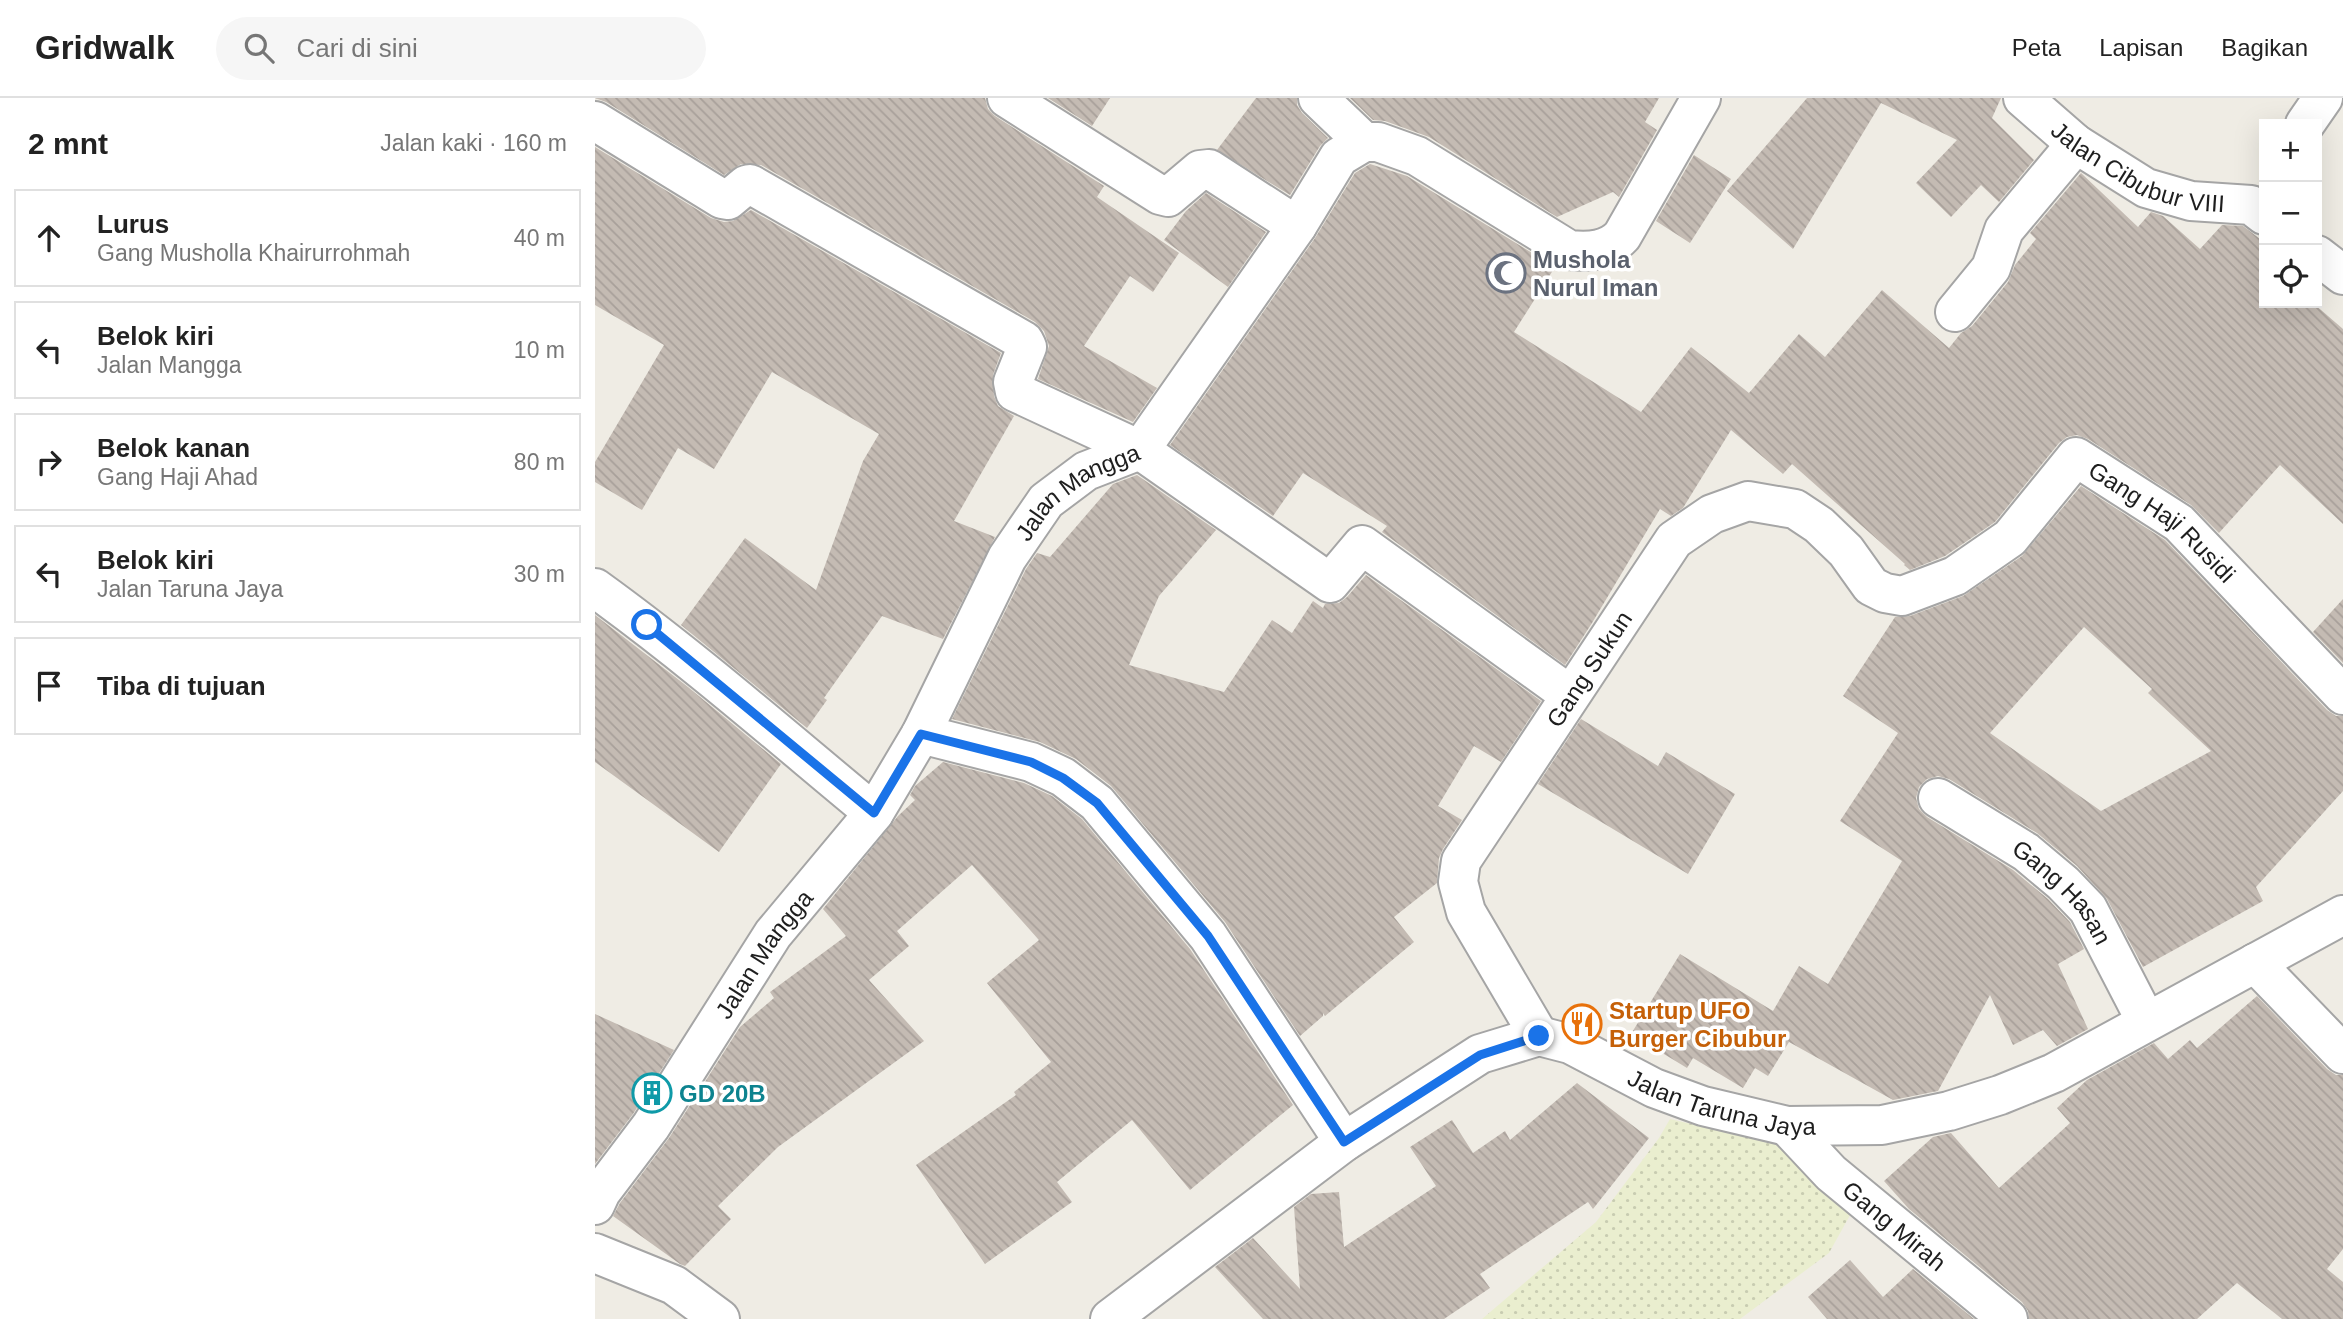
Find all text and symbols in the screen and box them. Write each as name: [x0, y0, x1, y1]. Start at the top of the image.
search box: [216, 17, 706, 80]
text: Gridwalk: [35, 29, 174, 66]
icon: search: [240, 29, 278, 67]
text: Cari di sini: [296, 33, 418, 63]
text: Peta: [2012, 34, 2061, 61]
text: Lapisan: [2099, 34, 2183, 61]
text: Bagikan: [2221, 34, 2308, 61]
street label: Jalan Cibubur VIII: [2046, 116, 2226, 217]
map controls: [2259, 119, 2322, 308]
button: +: [2259, 119, 2322, 182]
text: 2 mnt: [28, 127, 108, 160]
text: Jalan kaki · 160 m: [380, 130, 567, 156]
button: −: [2259, 182, 2322, 245]
text: Lurus: [97, 209, 169, 239]
icon: ahead: [30, 219, 68, 257]
text: 40 m: [514, 225, 565, 251]
text: Gang Musholla Khairurrohmah: [97, 240, 410, 266]
button: locate: [2259, 245, 2322, 308]
place label: Mushola Nurul Iman: [1533, 246, 1658, 301]
mosque icon: Mushola Nurul Iman: [1485, 252, 1527, 294]
text: Belok kiri: [97, 321, 214, 351]
icon: left: [30, 331, 68, 369]
text: 10 m: [514, 337, 565, 363]
text: Jalan Mangga: [97, 352, 242, 378]
text: Belok kanan: [97, 433, 250, 463]
street label: Jalan Mangga: [1010, 438, 1144, 545]
icon: right: [30, 443, 68, 481]
text: 80 m: [514, 449, 565, 475]
street label: Gang Haji Rusidi: [2084, 455, 2241, 587]
text: Gang Haji Ahad: [97, 464, 258, 490]
text: Belok kiri: [97, 545, 214, 575]
icon: left: [30, 555, 68, 593]
text: 30 m: [514, 561, 565, 587]
text: Jalan Taruna Jaya: [97, 576, 283, 602]
street label: Gang Sukun: [1540, 606, 1637, 732]
route start: [631, 609, 662, 640]
icon: arrive: [30, 667, 68, 705]
text: Tiba di tujuan: [97, 671, 266, 701]
street label: Gang Hasan: [2008, 834, 2117, 949]
street label: Jalan Mangga: [710, 884, 818, 1023]
place label: Startup UFO Burger Cibubur: [1609, 997, 1786, 1052]
restaurant icon: Startup UFO Burger Cibubur: [1561, 1003, 1603, 1045]
route end: [1523, 1020, 1554, 1051]
street label: Jalan Taruna Jaya: [1624, 1063, 1817, 1140]
building icon: GD 20B: [631, 1072, 673, 1114]
place label: GD 20B: [679, 1080, 766, 1107]
street label: Gang Mirah: [1838, 1175, 1952, 1276]

